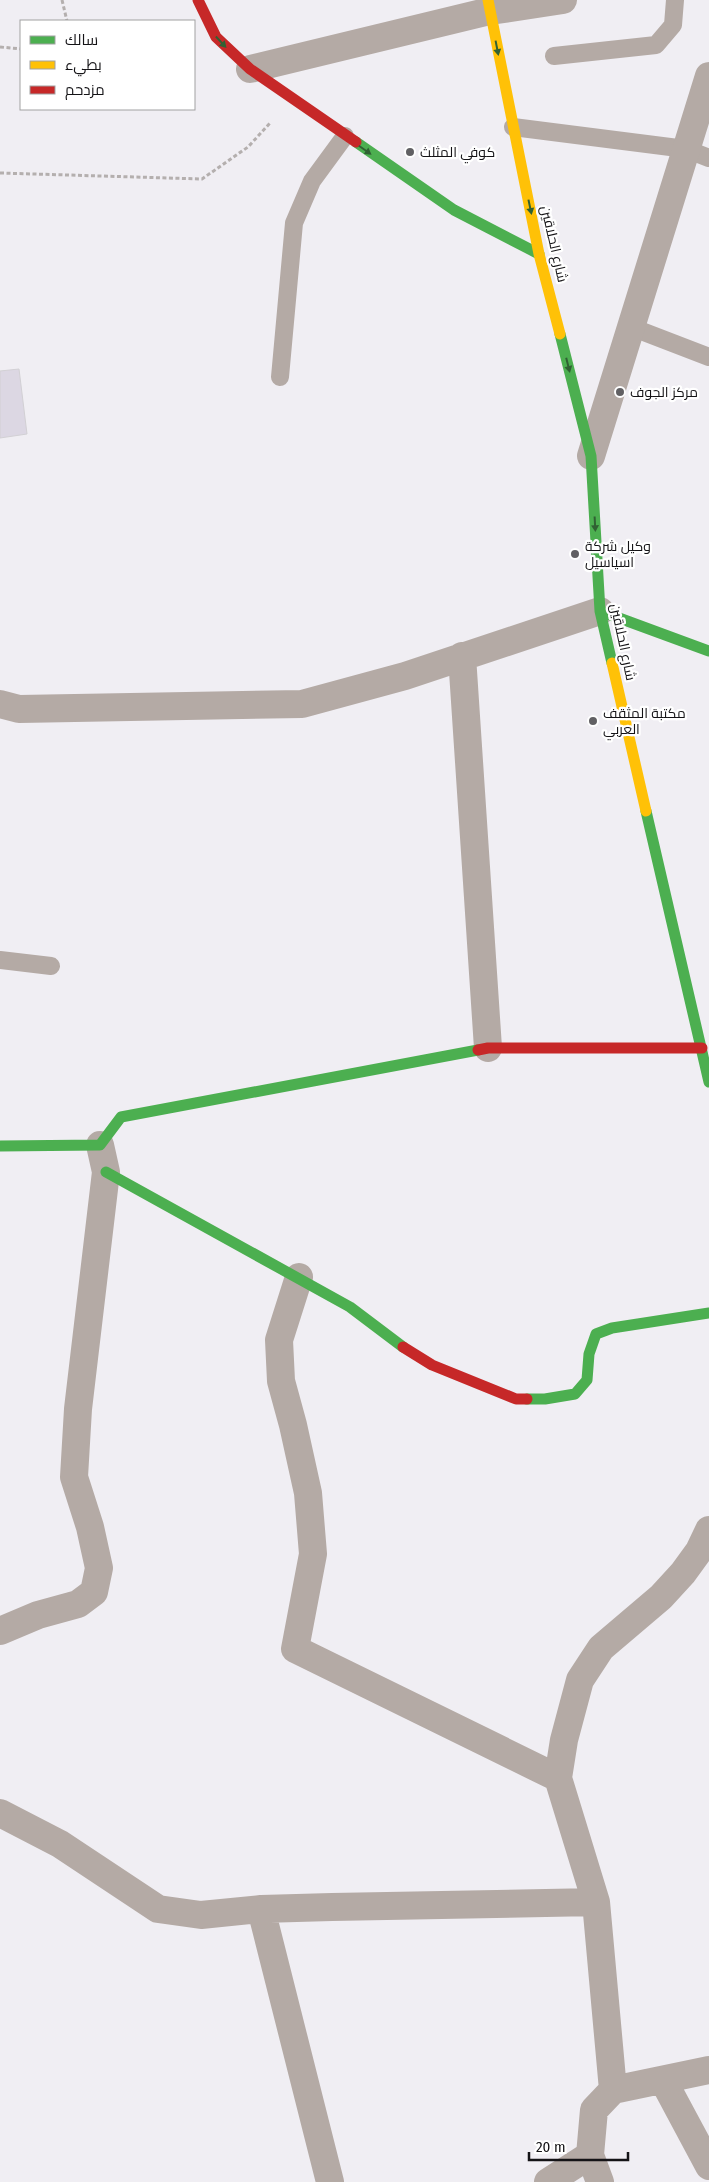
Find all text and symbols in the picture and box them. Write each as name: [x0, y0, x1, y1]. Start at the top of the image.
legend: [20, 20, 195, 110]
text: سالك: [65, 31, 98, 49]
one-way arrow: [215, 36, 227, 48]
one-way arrow: [494, 40, 502, 56]
text: بطيء: [65, 56, 102, 77]
text: مزدحم: [65, 81, 105, 100]
place label: كوفي المثلث: [420, 144, 495, 164]
one-way arrow: [358, 145, 372, 155]
marker: كوفي المثلث: [404, 146, 416, 158]
one-way arrow: [526, 200, 534, 216]
street label: شارع الحلاقين: [537, 204, 571, 284]
one-way arrow: [564, 358, 572, 373]
place label: مركز الجوف: [630, 384, 698, 401]
marker: مركز الجوف: [614, 386, 626, 398]
one-way arrow: [591, 517, 599, 533]
place label: وكيل شركة اسياسيل: [585, 538, 651, 571]
marker: وكيل شركة اسياسيل: [569, 548, 581, 560]
street label: شارع الحلاقين: [607, 602, 639, 682]
place label: مكتبة المثقف العربي: [603, 705, 686, 741]
marker: مكتبة المثقف العربي: [587, 715, 599, 727]
scale bar: [529, 2130, 628, 2162]
text: 20 m: [536, 2138, 566, 2156]

